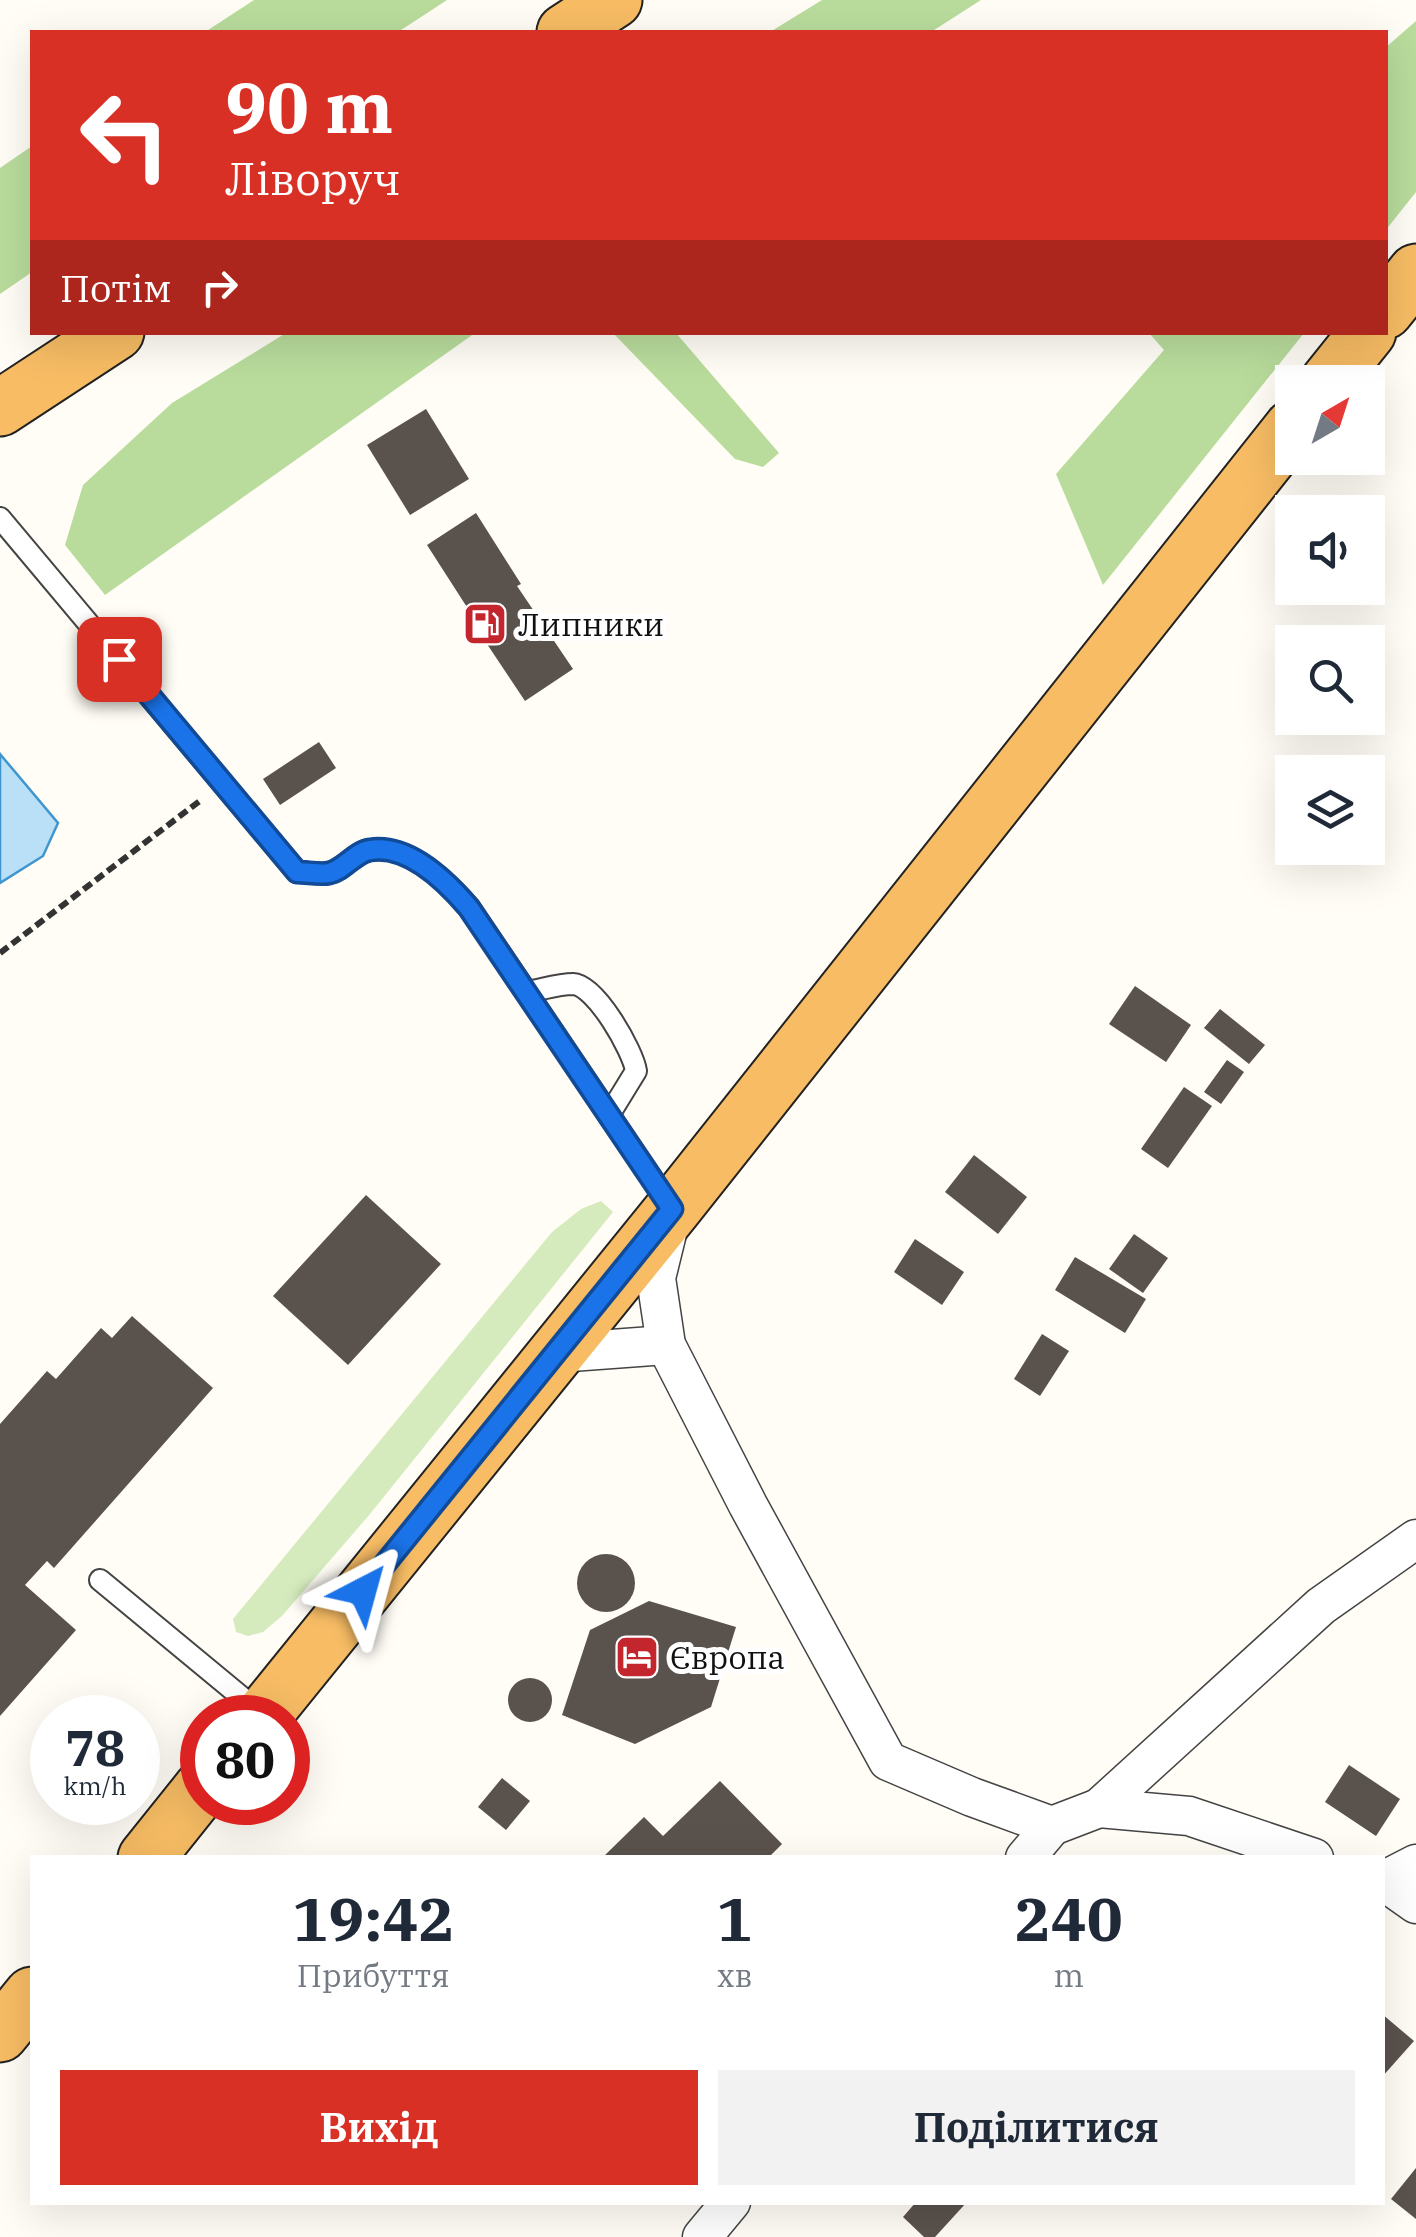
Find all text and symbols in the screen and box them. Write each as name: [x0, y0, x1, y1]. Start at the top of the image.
text: 90 m: [225, 61, 393, 152]
icon: left: [60, 70, 190, 200]
text: Ліворуч: [225, 149, 401, 207]
icon: right: [192, 260, 247, 315]
text: Потім: [60, 263, 172, 312]
north arrow: [1275, 365, 1385, 475]
map controls: [1275, 365, 1385, 865]
button: sound: [1275, 495, 1385, 605]
fuel station icon: Липники: [462, 601, 508, 647]
place label: Липники: [518, 603, 664, 645]
pin: [77, 617, 162, 702]
button: search: [1275, 625, 1385, 735]
icon: arrive: [92, 632, 147, 687]
button: layers: [1275, 755, 1385, 865]
position arrow: [311, 1539, 415, 1643]
hotel icon: Європа: [614, 1634, 660, 1680]
place label: Європа: [670, 1636, 785, 1678]
speed limit sign: 80: [180, 1695, 310, 1825]
text: 78: [65, 1715, 125, 1780]
text: km/h: [63, 1769, 127, 1802]
text: 19:42: [292, 1879, 454, 1958]
text: 1: [717, 1879, 753, 1958]
text: 240: [1015, 1879, 1123, 1958]
text: Прибуття: [297, 1954, 450, 1996]
text: хв: [717, 1954, 753, 1996]
text: m: [1054, 1954, 1084, 1996]
button: Вихід: [60, 2070, 698, 2185]
button: Поділитися: [718, 2070, 1355, 2185]

